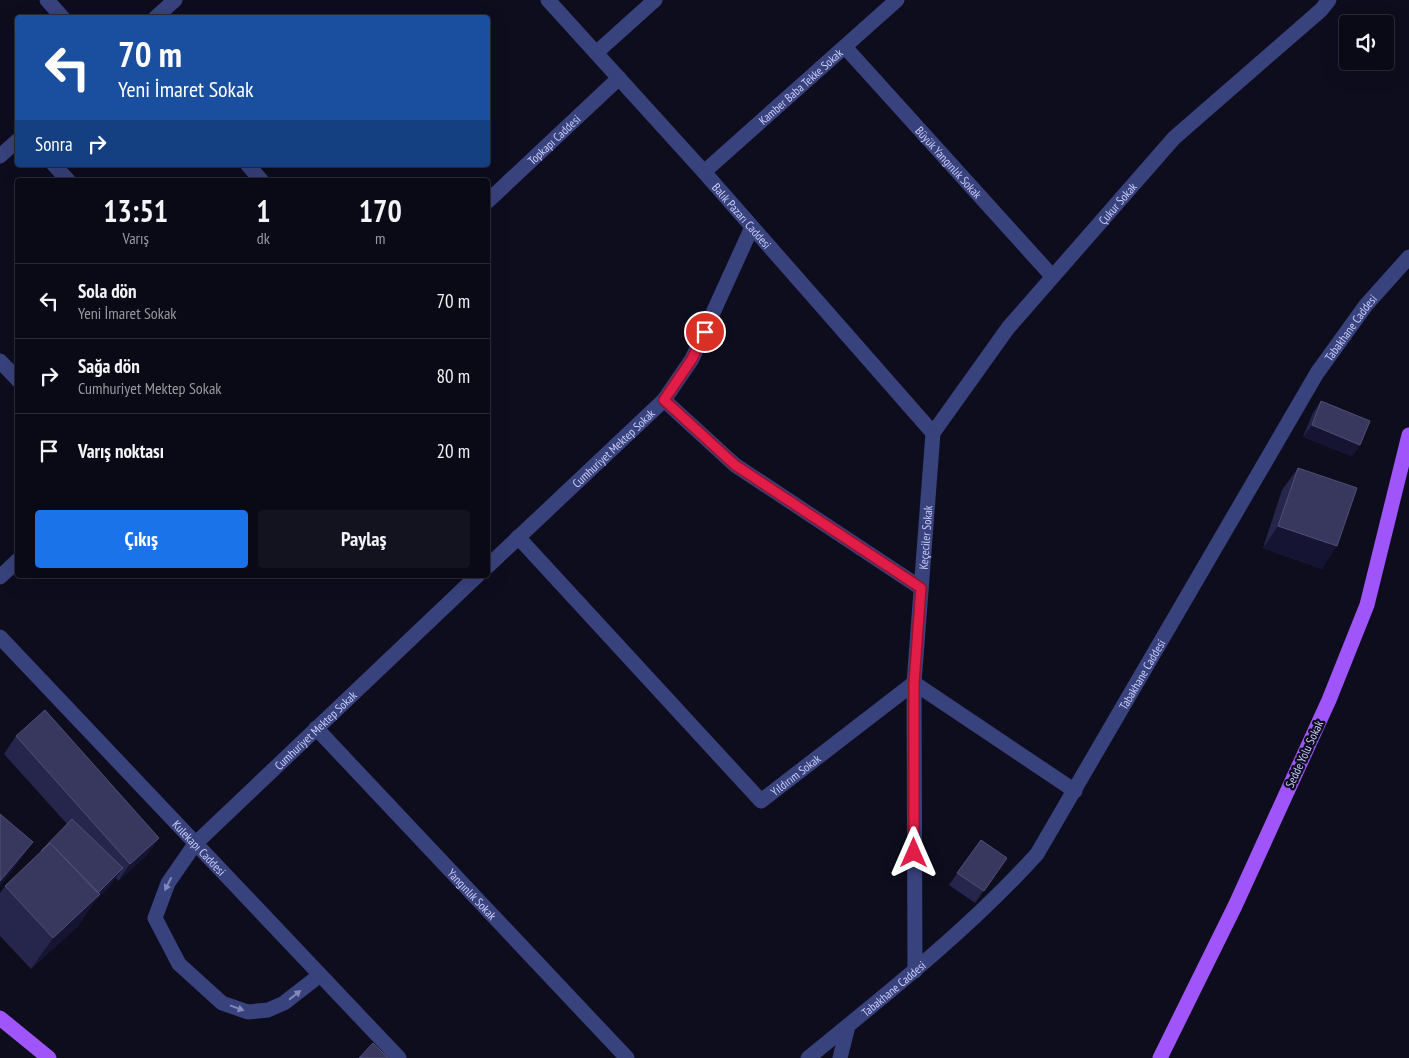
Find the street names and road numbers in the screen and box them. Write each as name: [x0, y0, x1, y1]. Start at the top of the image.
street label: Kamber Baba Tekke Sokak: [755, 45, 846, 127]
street label: Topkapı Caddesi: [524, 111, 583, 168]
street label: Büyük Yangınlık Sokak: [913, 123, 986, 201]
street label: Balık Pazarı Caddesi: [709, 179, 775, 251]
street label: Çukur Sokak: [1095, 179, 1140, 227]
street label: Tabakhane Caddesi: [1321, 291, 1380, 364]
street label: Cumhuriyet Mektep Sokak: [569, 405, 658, 490]
street label: Keçeciler Sokak: [915, 504, 935, 570]
street label: Tabakhane Caddesi: [1115, 636, 1168, 712]
street label: Cumhuriyet Mektep Sokak: [271, 687, 360, 772]
street label: Sedde Yolu Sokak: [1282, 718, 1326, 790]
street label: Yıldırım Sokak: [767, 750, 824, 799]
street label: Kulekapı Caddesi: [170, 817, 229, 878]
street label: Yangınlık Sokak: [445, 865, 500, 923]
street label: Tabakhane Caddesi: [858, 957, 928, 1019]

